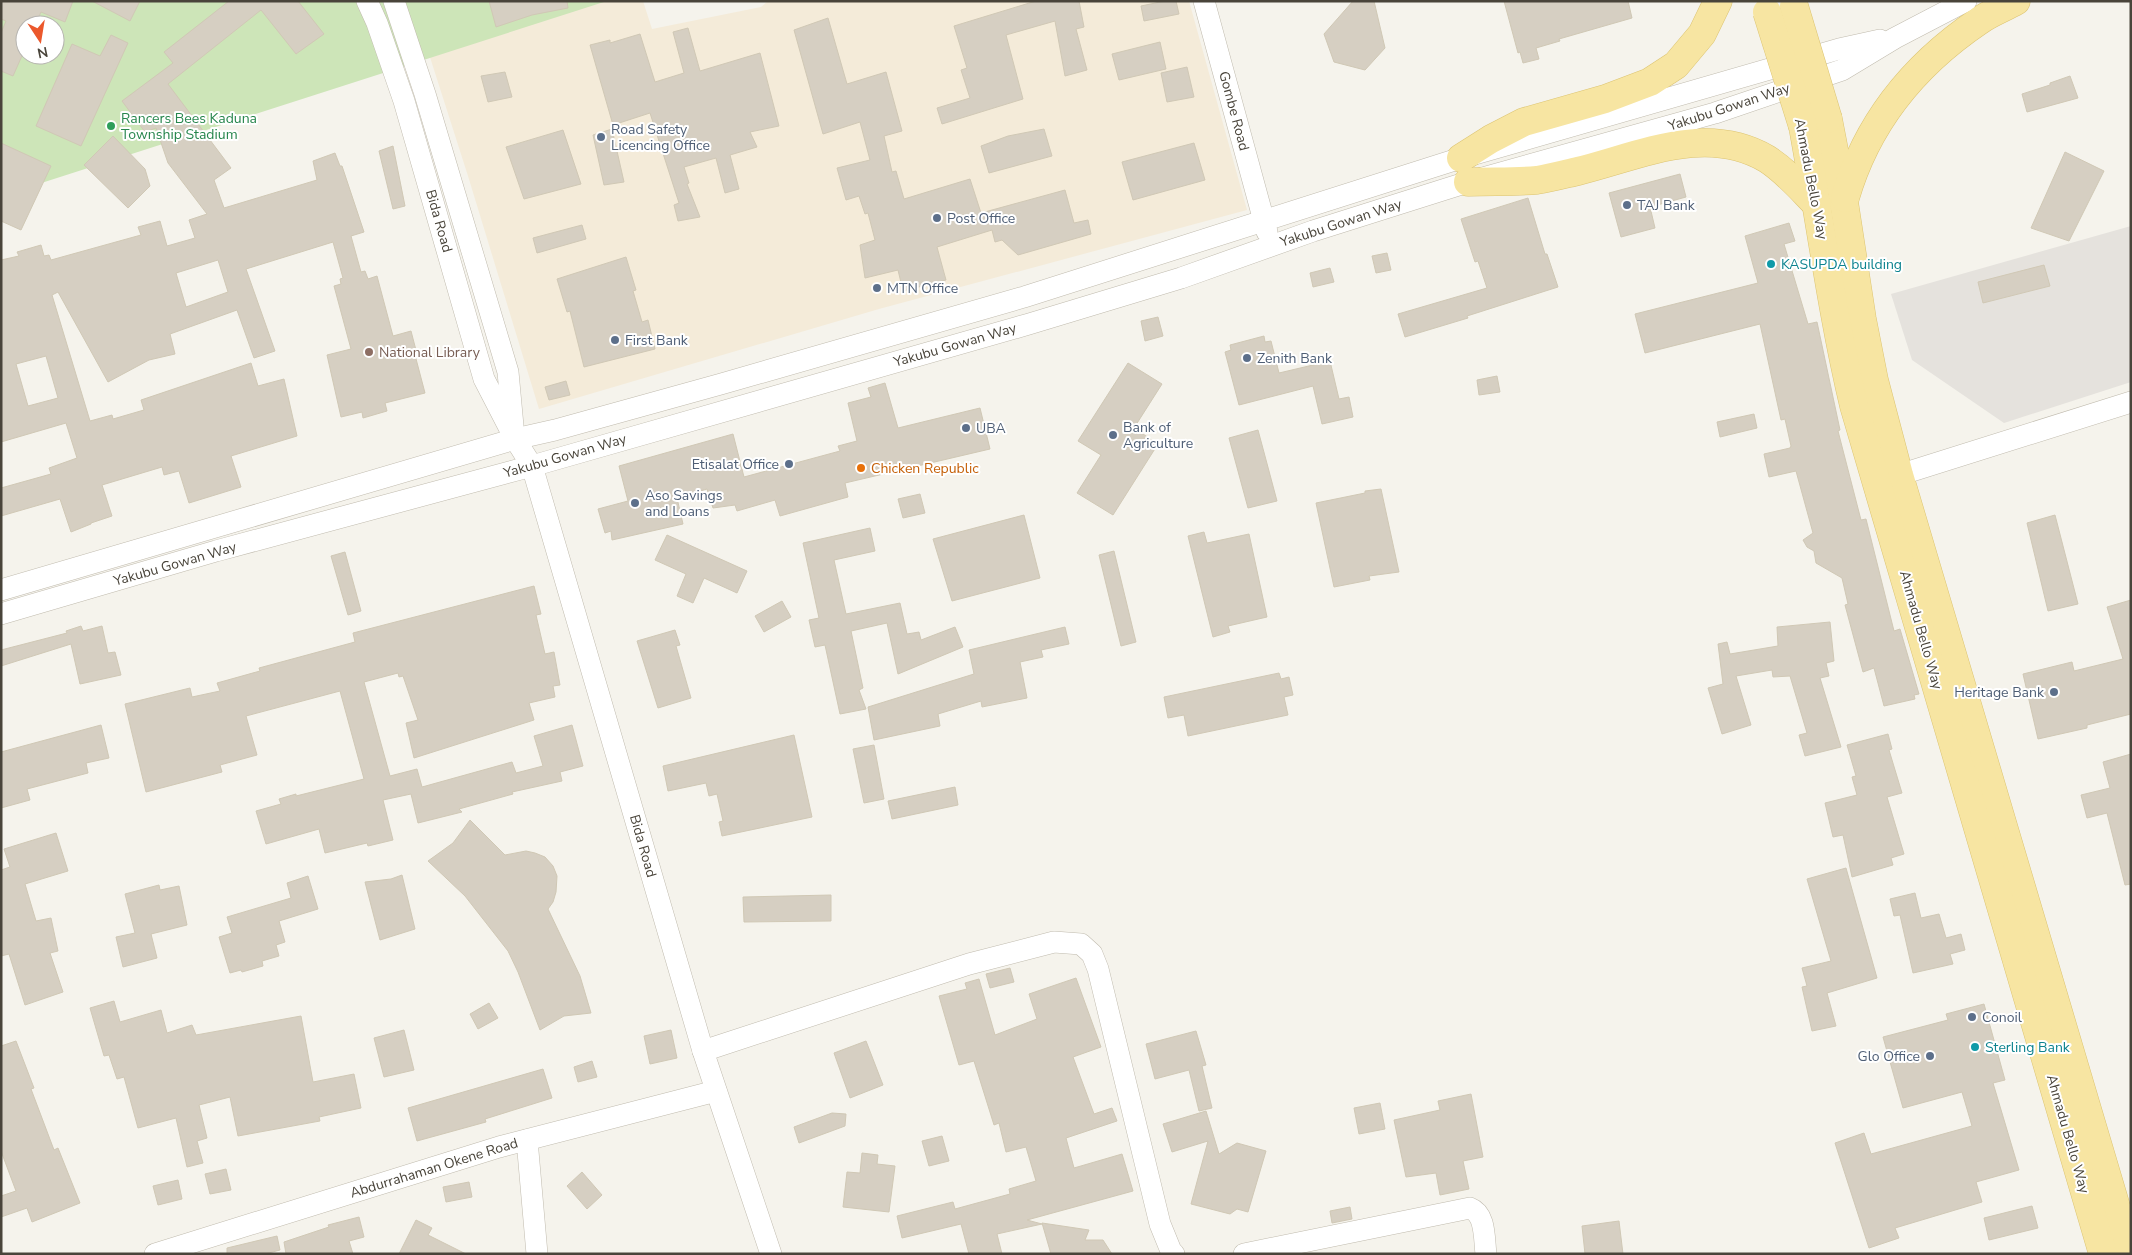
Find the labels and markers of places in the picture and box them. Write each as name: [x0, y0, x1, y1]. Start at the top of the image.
place label: Rancers Bees Kaduna Township Stadium: [121, 109, 257, 144]
marker: Rancers Bees Kaduna Township Stadium: [105, 120, 117, 132]
place label: Road Safety Licencing Office: [611, 120, 710, 155]
marker: Road Safety Licencing Office: [595, 131, 607, 143]
place label: TAJ Bank: [1637, 196, 1696, 215]
marker: TAJ Bank: [1621, 199, 1633, 211]
place label: Post Office: [947, 209, 1015, 228]
marker: Post Office: [931, 212, 943, 224]
place label: KASUPDA building: [1781, 255, 1902, 274]
marker: KASUPDA building: [1765, 258, 1777, 270]
place label: MTN Office: [887, 279, 958, 298]
marker: MTN Office: [871, 282, 883, 294]
place label: First Bank: [625, 331, 689, 350]
marker: First Bank: [609, 334, 621, 346]
place label: National Library: [379, 343, 481, 362]
marker: National Library: [363, 346, 375, 358]
place label: Zenith Bank: [1257, 349, 1333, 368]
marker: Zenith Bank: [1241, 352, 1253, 364]
place label: Bank of Agriculture: [1123, 418, 1193, 453]
place label: UBA: [976, 419, 1006, 438]
marker: UBA: [960, 422, 972, 434]
marker: Bank of Agriculture: [1107, 429, 1119, 441]
place label: Etisalat Office: [692, 455, 779, 474]
marker: Etisalat Office: [783, 458, 795, 470]
place label: Chicken Republic: [871, 459, 979, 478]
marker: Chicken Republic: [855, 462, 867, 474]
place label: Aso Savings and Loans: [645, 486, 723, 521]
marker: Aso Savings and Loans: [629, 497, 641, 509]
place label: Heritage Bank: [1954, 683, 2045, 702]
marker: Heritage Bank: [2048, 686, 2060, 698]
place label: Conoil: [1982, 1008, 2023, 1027]
marker: Conoil: [1966, 1011, 1978, 1023]
place label: Sterling Bank: [1985, 1038, 2071, 1057]
marker: Sterling Bank: [1969, 1041, 1981, 1053]
place label: Glo Office: [1858, 1047, 1920, 1066]
marker: Glo Office: [1924, 1050, 1936, 1062]

